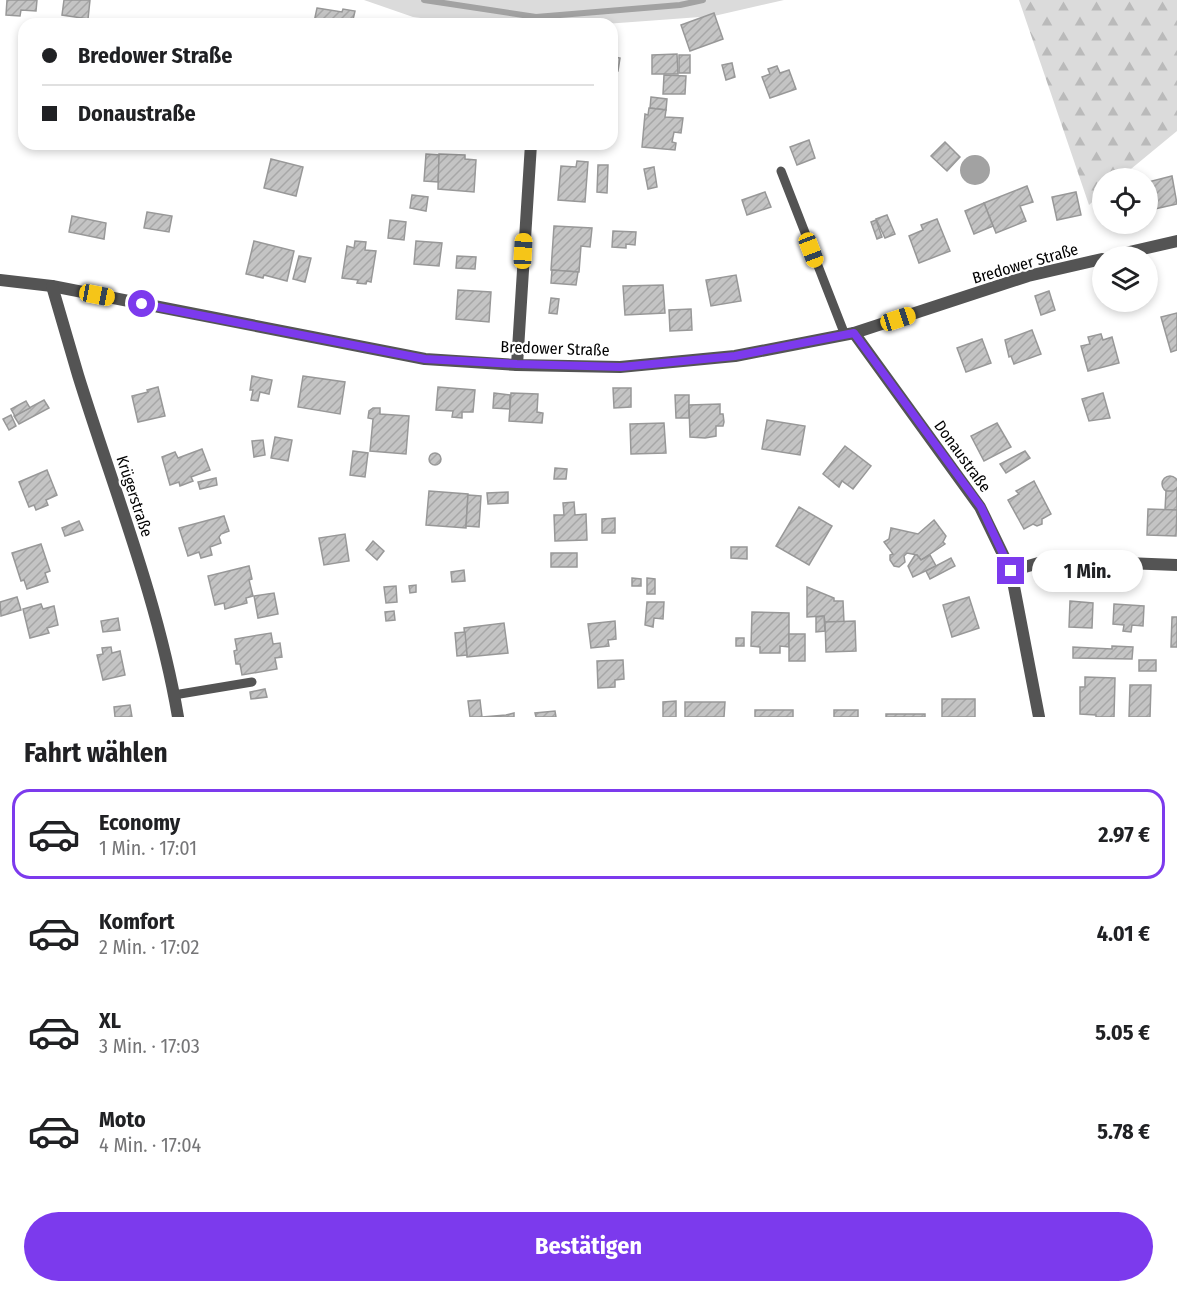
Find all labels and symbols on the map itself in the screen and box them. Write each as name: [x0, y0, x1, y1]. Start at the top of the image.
car: [796, 230, 826, 270]
car: [513, 233, 533, 269]
street label: Bredower Straße: [970, 239, 1080, 288]
car: [78, 283, 116, 307]
route start: [128, 290, 155, 317]
car: [878, 305, 918, 333]
street label: Bredower Straße: [500, 337, 610, 360]
street label: Donaustraße: [930, 417, 995, 496]
street label: Krügerstraße: [112, 453, 157, 539]
callout: 1 Min.: [1032, 550, 1143, 592]
route end: [997, 557, 1024, 584]

